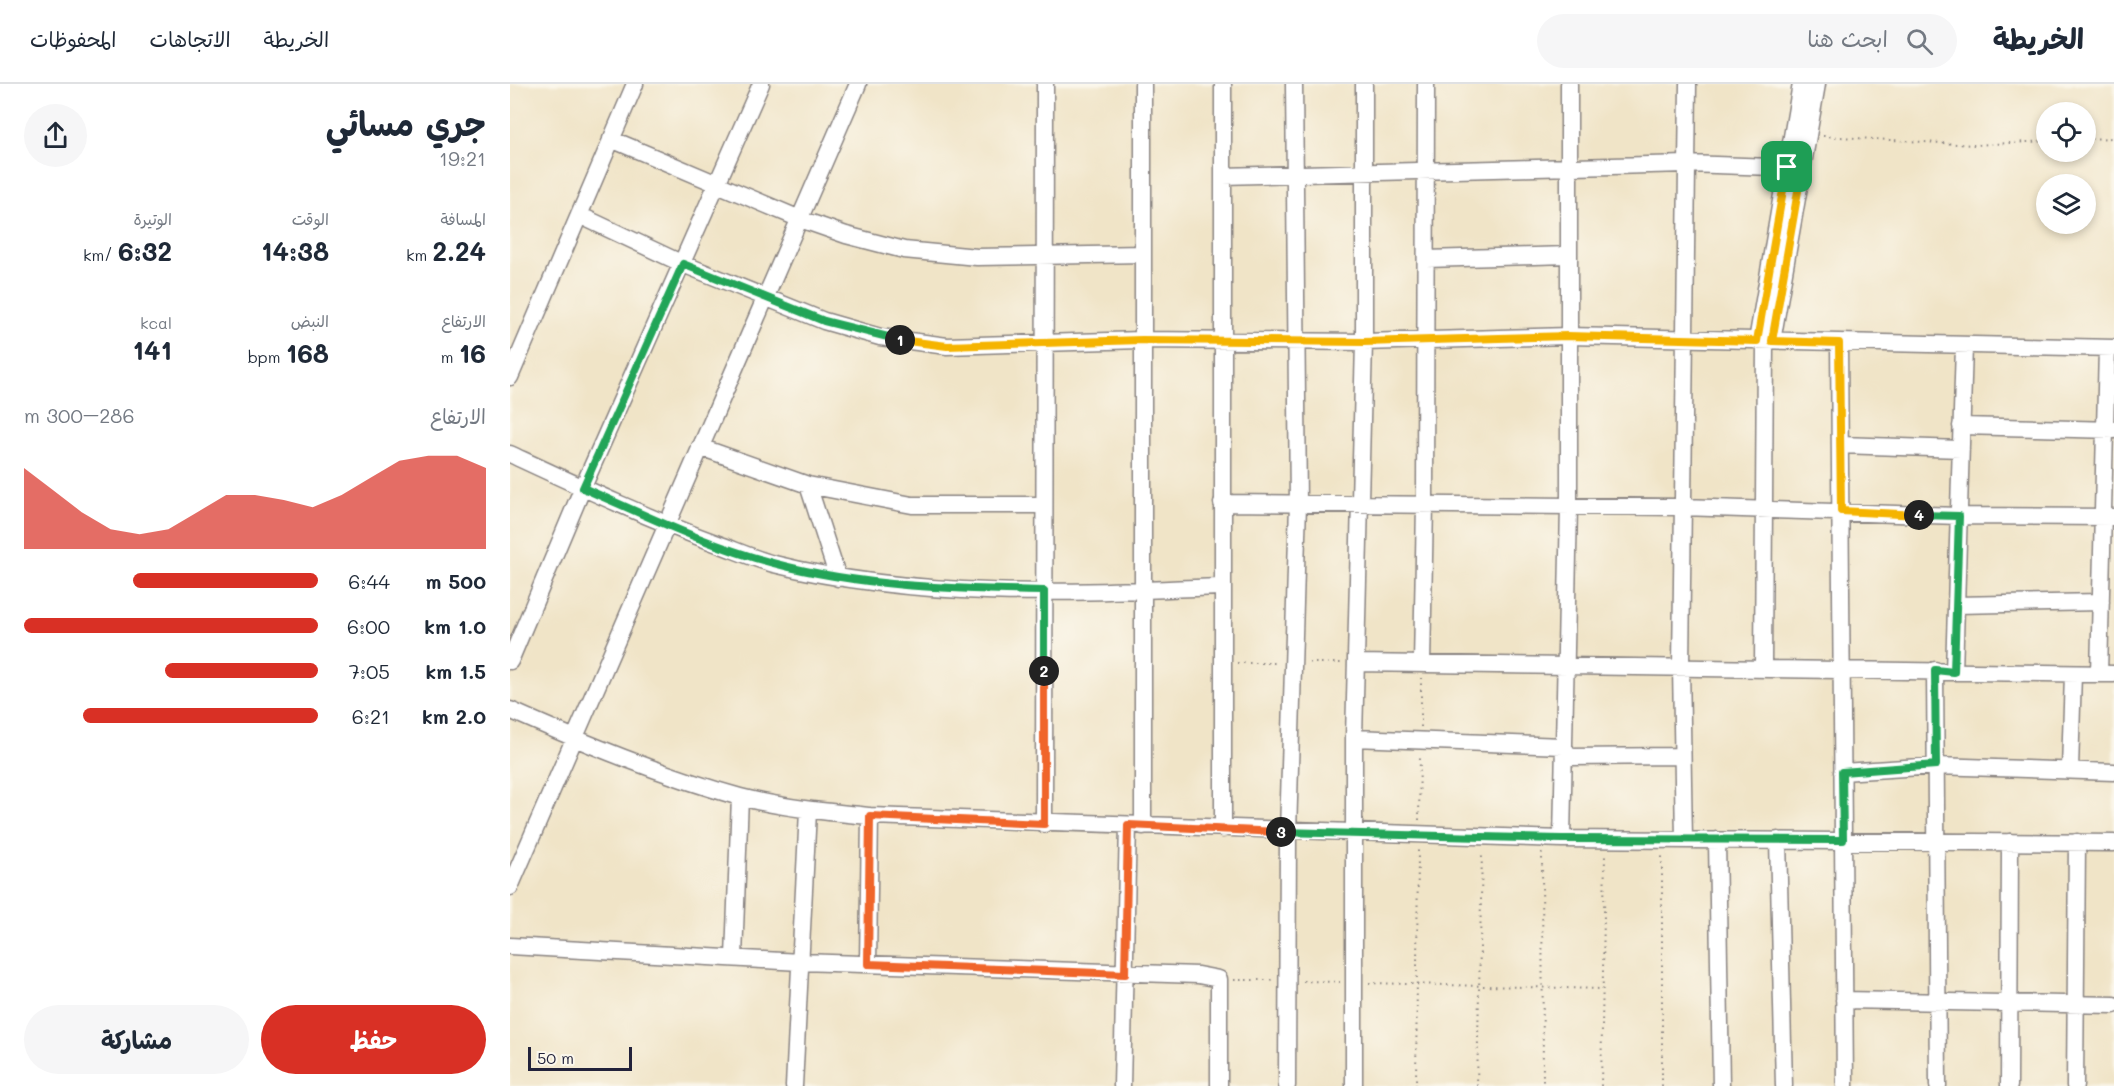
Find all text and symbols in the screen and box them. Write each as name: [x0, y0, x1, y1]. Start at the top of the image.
search box: [1537, 14, 1957, 68]
text: الخريطة: [1993, 20, 2084, 56]
text: ابحث هنا: [1807, 24, 1888, 53]
text: المحفوظات: [30, 25, 116, 52]
text: الاتجاهات: [149, 25, 231, 52]
text: الخريطة: [264, 25, 329, 52]
icon: search: [1903, 25, 1936, 58]
text: جري مسائي: [326, 101, 486, 144]
map controls: [2036, 102, 2096, 234]
button: locate: [2036, 102, 2096, 162]
button: share: [24, 104, 87, 167]
pin: [1761, 141, 1812, 192]
text: 19:21: [439, 145, 486, 171]
icon: arrive: [1770, 150, 1803, 183]
button: layers: [2036, 174, 2096, 234]
text: الوتيرة: [133, 208, 172, 229]
text: الوقت: [292, 208, 329, 229]
text: المسافة: [440, 208, 486, 229]
text: 6:32: [118, 234, 172, 268]
text: 14:38: [261, 234, 329, 268]
text: 2.24: [432, 234, 486, 268]
text: /km: [83, 244, 118, 265]
text: km: [406, 244, 432, 265]
text: النبض: [291, 310, 329, 331]
text: الارتفاع: [441, 310, 486, 331]
text: kcal: [140, 312, 172, 333]
pin: 1: [885, 325, 915, 355]
text: 1: [896, 329, 904, 350]
text: 141: [132, 333, 172, 367]
text: 168: [286, 336, 329, 370]
text: 16: [459, 336, 486, 370]
text: bpm: [248, 346, 286, 367]
text: m: [441, 346, 459, 367]
text: 286–300 m: [24, 402, 134, 428]
text: الارتفاع: [430, 403, 486, 429]
pin: 4: [1904, 500, 1934, 530]
text: 4: [1914, 504, 1924, 525]
text: 6:44: [348, 568, 390, 594]
text: 500 m: [426, 568, 486, 594]
text: 6:00: [347, 613, 390, 639]
text: 1.0 km: [424, 613, 486, 639]
pin: 2: [1029, 656, 1059, 686]
text: 7:05: [349, 658, 390, 684]
text: 1.5 km: [425, 658, 486, 684]
text: 2: [1040, 660, 1048, 681]
text: 6:21: [352, 703, 390, 729]
text: 2.0 km: [422, 703, 486, 729]
pin: 3: [1266, 817, 1296, 847]
text: 3: [1276, 821, 1286, 842]
button: مشاركة: [24, 1005, 249, 1074]
button: حفظ: [261, 1005, 486, 1074]
scale bar: [528, 1044, 632, 1072]
text: 50 m: [537, 1047, 574, 1068]

